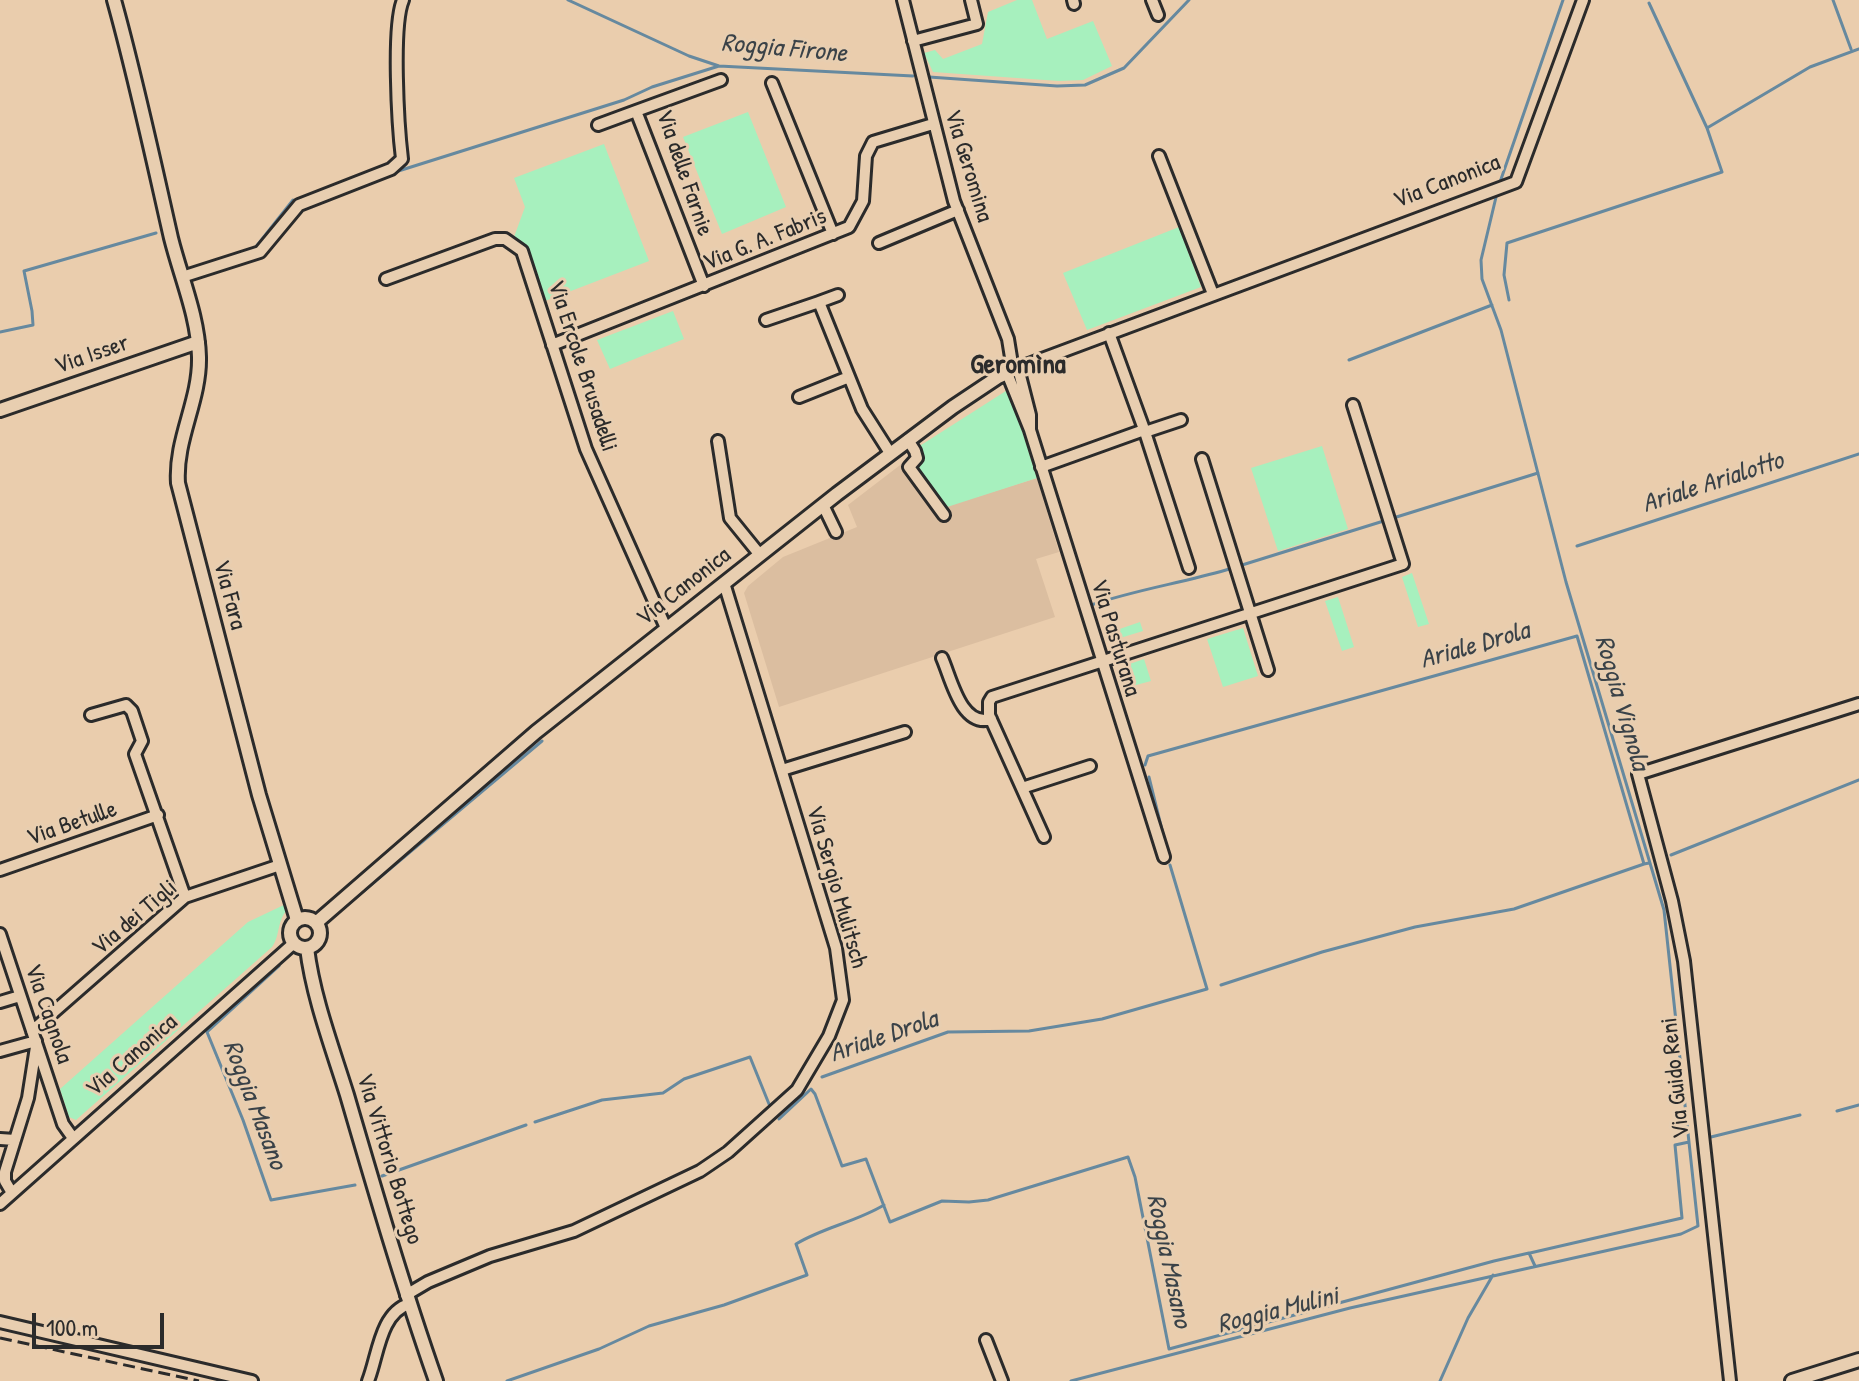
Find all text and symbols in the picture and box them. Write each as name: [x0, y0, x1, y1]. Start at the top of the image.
water label: Roggia Firone: [720, 28, 848, 70]
street label: Via delle Farnie: [649, 106, 719, 240]
street label: Via Geromina: [937, 106, 999, 226]
street label: Via Canonica: [1390, 149, 1504, 215]
street label: Via G. A. Fabris: [699, 202, 831, 278]
street label: Via Ercole Brusadelli: [541, 277, 623, 455]
street label: Via Isser: [51, 329, 133, 381]
district label: Geromìna: [970, 349, 1066, 383]
water label: Ariale Arialotto: [1639, 446, 1787, 520]
street label: Via Canonica: [631, 541, 737, 633]
street label: Via Fara: [206, 557, 252, 633]
street label: Via Pasturana: [1084, 576, 1146, 700]
water label: Ariale Drola: [1417, 616, 1533, 676]
water label: Roggia Vignola: [1587, 632, 1655, 774]
street label: Via Betulle: [23, 795, 121, 853]
street label: Via Sergio Mulitsch: [799, 803, 873, 971]
street label: Via dei Tigli: [86, 874, 184, 962]
street label: Via Cagnola: [18, 960, 78, 1068]
water label: Ariale Drola: [826, 1004, 942, 1070]
street label: Via Canonica: [80, 1008, 184, 1104]
street label: Via Guido Reni: [1655, 1016, 1697, 1140]
water label: Roggia Masano: [215, 1036, 293, 1174]
street label: Via Vittorio Bottego: [349, 1070, 429, 1248]
water label: Roggia Masano: [1139, 1191, 1197, 1331]
water label: Roggia Mulini: [1214, 1281, 1342, 1341]
scale bar: [36, 1297, 168, 1347]
text: 100 m: [46, 1311, 98, 1343]

